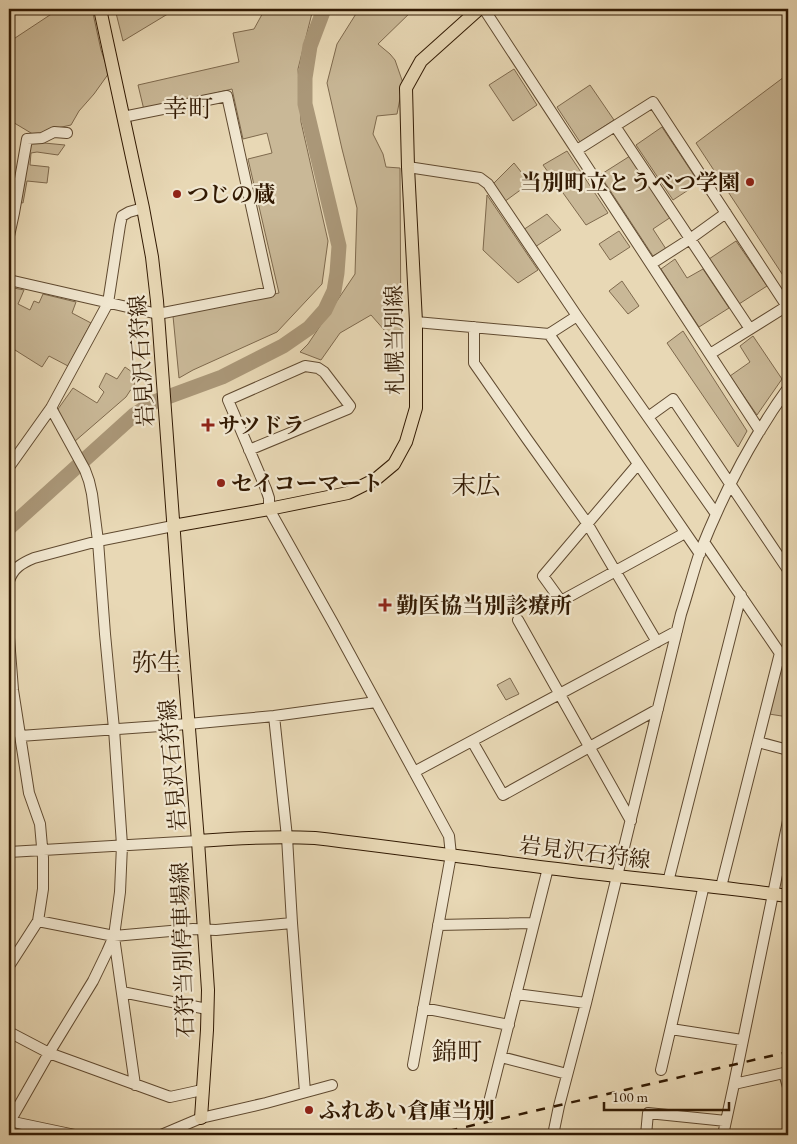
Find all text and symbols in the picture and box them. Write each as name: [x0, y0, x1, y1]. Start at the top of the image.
district label: 幸町: [163, 92, 213, 124]
place label: 当別町立とうべつ学園: [520, 168, 740, 197]
marker: 当別町立とうべつ学園: [744, 176, 756, 188]
place label: つじの蔵: [187, 180, 275, 209]
marker: つじの蔵: [171, 188, 183, 200]
street label: 札幌当別線: [379, 285, 410, 395]
street label: 岩見沢石狩線: [122, 294, 161, 428]
place label: サツドラ: [218, 411, 305, 440]
marker: サツドラ: [202, 419, 214, 431]
place label: セイコーマート: [231, 469, 383, 498]
district label: 末広: [451, 469, 501, 501]
marker: セイコーマート: [215, 477, 227, 489]
place label: 勤医協当別診療所: [396, 591, 572, 620]
marker: 勤医協当別診療所: [378, 598, 392, 612]
district label: 弥生: [132, 646, 182, 678]
street label: 岩見沢石狩線: [152, 698, 193, 832]
street label: 岩見沢石狩線: [518, 830, 652, 875]
street label: 石狩当別停車場線: [165, 862, 200, 1038]
district label: 錦町: [432, 1035, 482, 1067]
scale bar: [604, 1079, 730, 1111]
text: 100 m: [612, 1087, 649, 1106]
place label: ふれあい倉庫当別: [319, 1096, 495, 1125]
marker: ふれあい倉庫当別: [303, 1104, 315, 1116]

